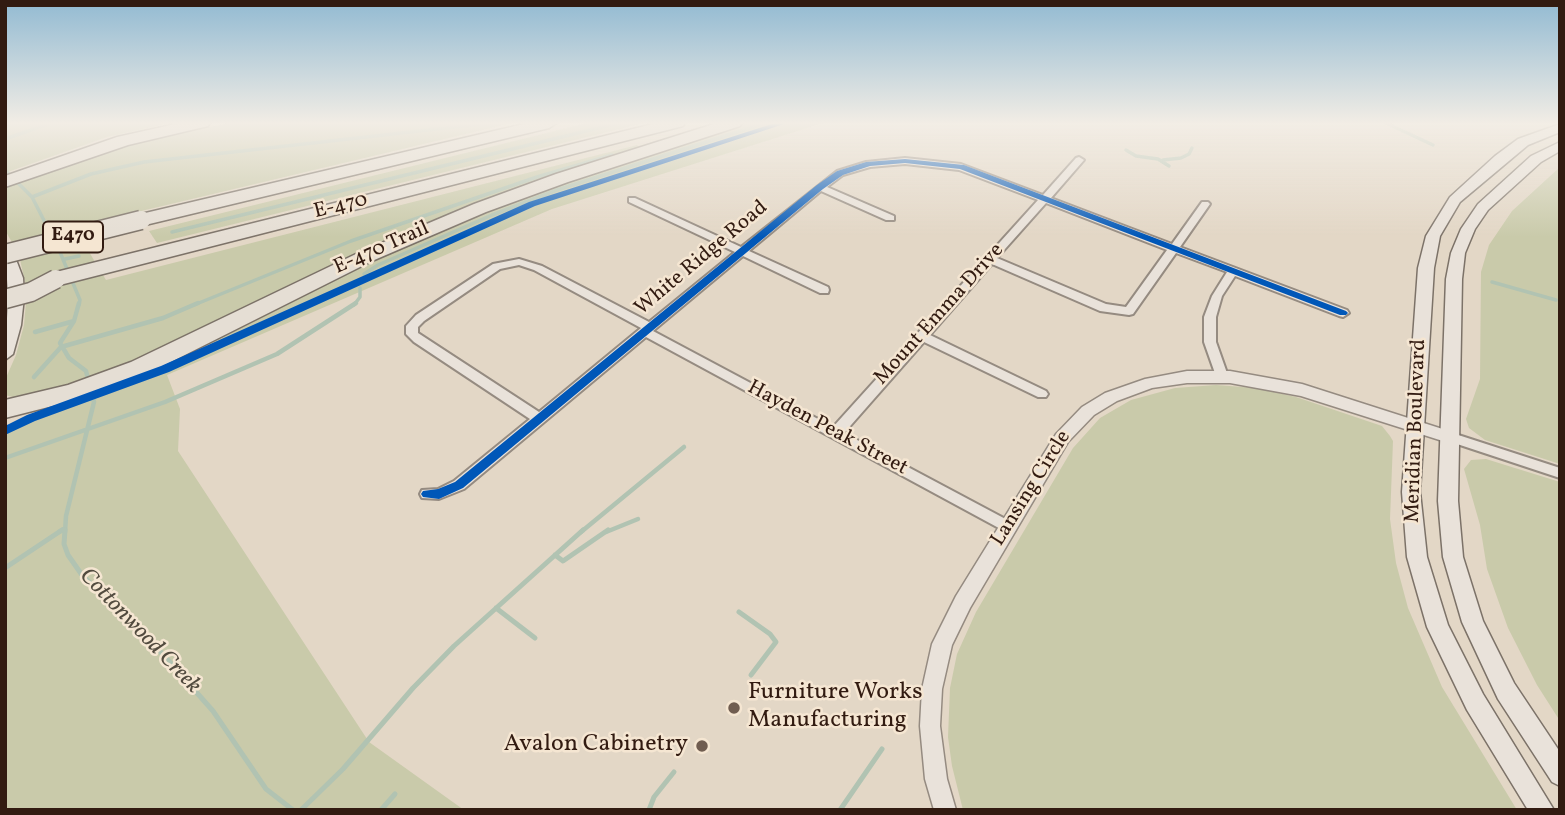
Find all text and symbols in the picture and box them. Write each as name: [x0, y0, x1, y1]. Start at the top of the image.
street label: E-470: [312, 188, 370, 226]
street label: White Ridge Road: [630, 196, 774, 322]
street label: E-470 Trail: [330, 217, 434, 281]
road number: E470: [43, 221, 103, 252]
street label: Mount Emma Drive: [870, 239, 1010, 391]
street label: Meridian Boulevard: [1401, 339, 1433, 523]
street label: Hayden Peak Street: [742, 376, 912, 482]
street label: Lansing Circle: [986, 427, 1078, 551]
water label: Cottonwood Creek: [72, 564, 206, 700]
place label: Furniture Works Manufacturing: [748, 680, 922, 736]
marker: Furniture Works Manufacturing: [726, 700, 742, 716]
place label: Avalon Cabinetry: [504, 732, 688, 760]
marker: Avalon Cabinetry: [694, 738, 710, 754]

